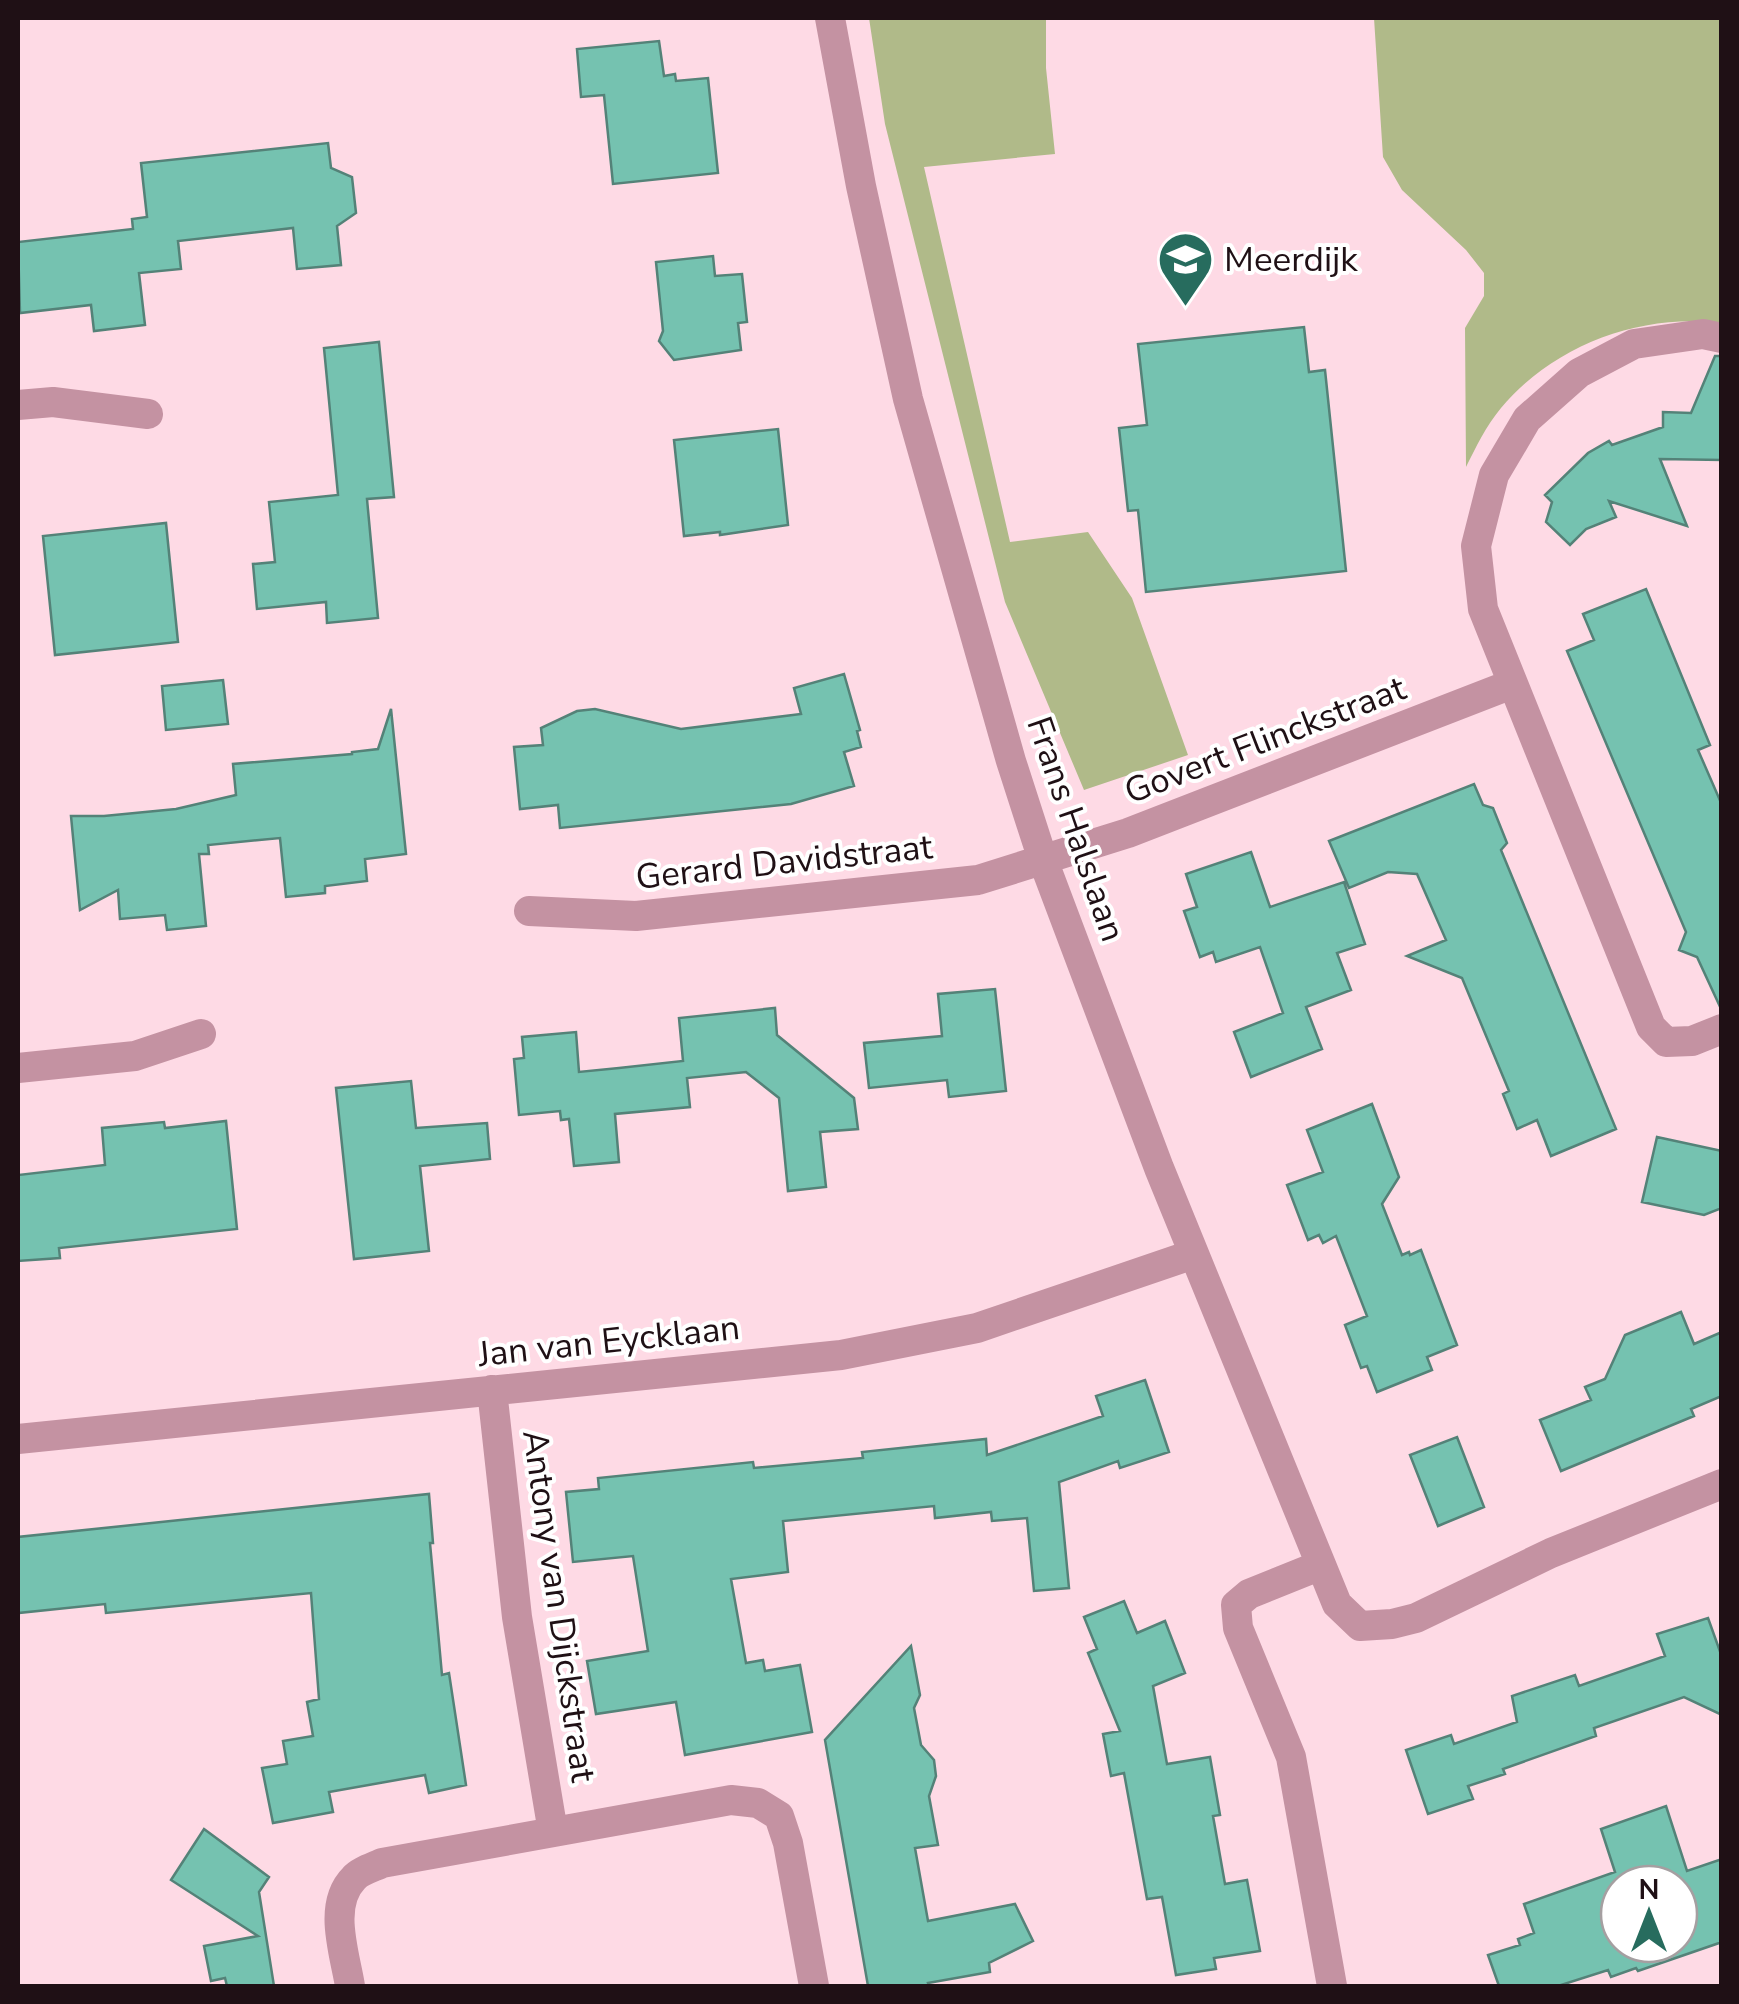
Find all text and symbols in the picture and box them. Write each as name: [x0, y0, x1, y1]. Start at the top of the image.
school or university icon: Meerdijk: [1155, 229, 1215, 308]
place label: Meerdijk: [1224, 236, 1358, 283]
street label: Govert Flinckstraat: [1118, 665, 1413, 815]
street label: Frans Halslaan: [1016, 710, 1136, 948]
street label: Gerard Davidstraat: [633, 823, 935, 901]
street label: Jan van Eycklaan: [475, 1304, 742, 1378]
street label: Antony van Dijckstraat: [511, 1427, 607, 1786]
north arrow: [1599, 1864, 1699, 1964]
text: N: [1639, 1871, 1659, 1909]

